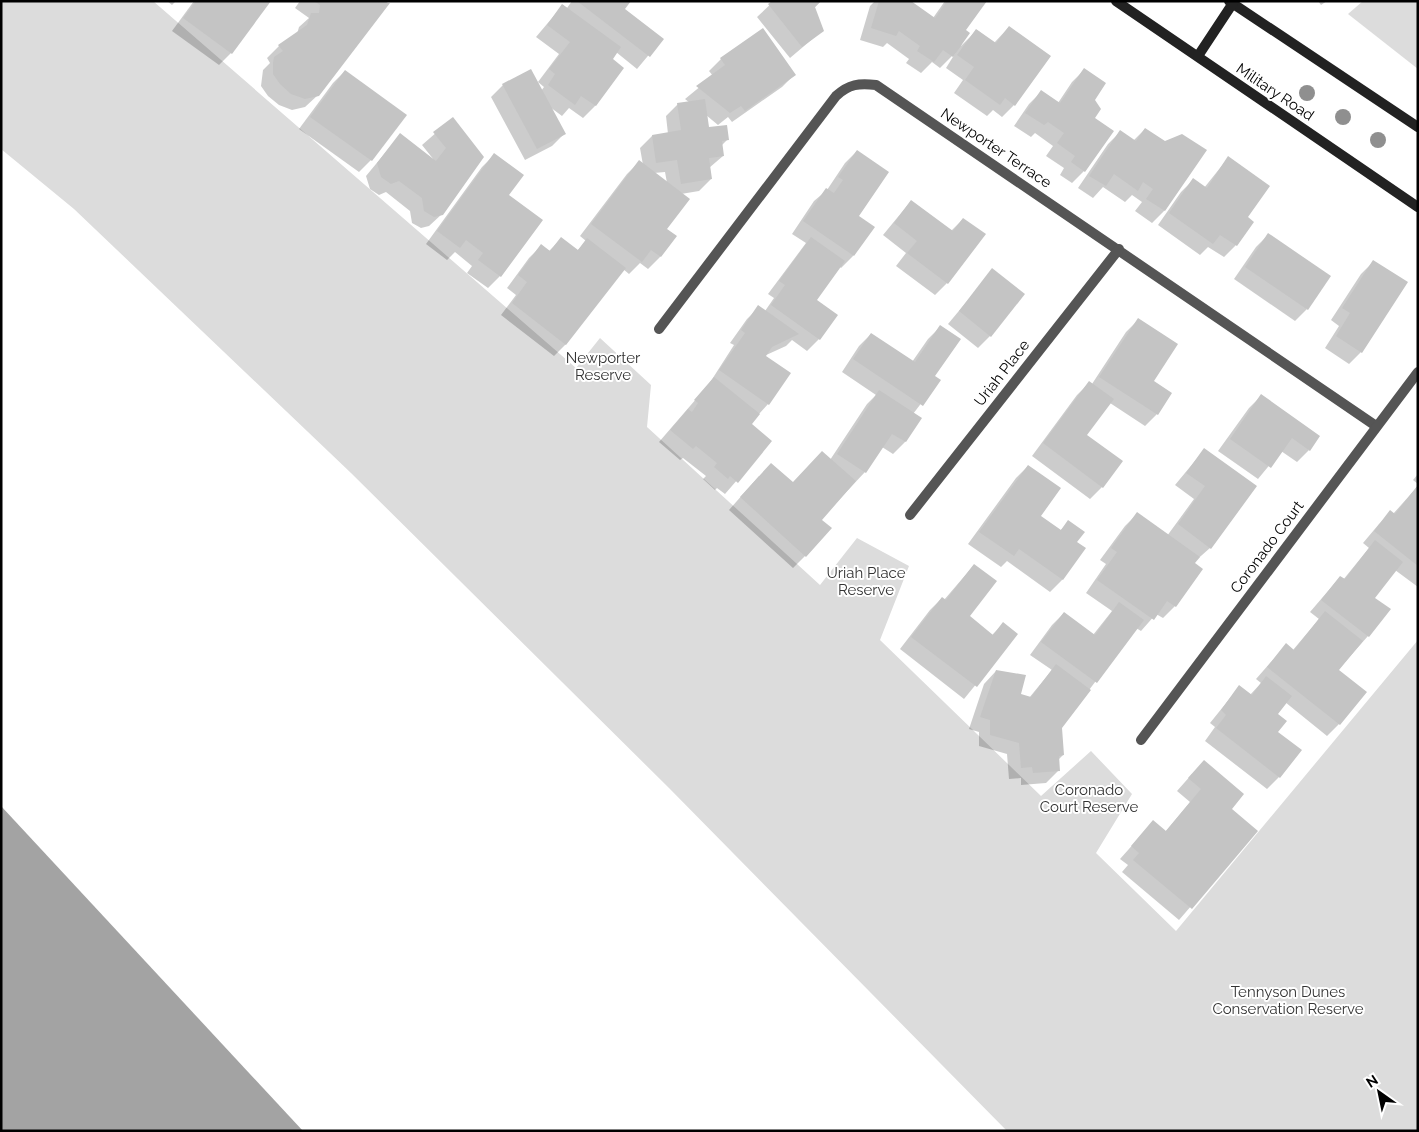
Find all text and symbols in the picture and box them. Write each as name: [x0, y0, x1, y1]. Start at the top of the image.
street label: Military Road: [1233, 59, 1317, 125]
street label: Newporter Terrace: [937, 104, 1055, 192]
street label: Uriah Place: [971, 336, 1034, 410]
park label: Newporter Reserve: [566, 349, 641, 384]
street label: Coronado Court: [1227, 497, 1307, 597]
park label: Uriah Place Reserve: [826, 564, 906, 599]
park label: Coronado Court Reserve: [1040, 781, 1138, 816]
park label: Tennyson Dunes Conservation Reserve: [1212, 983, 1364, 1018]
north arrow: [1354, 1067, 1404, 1117]
text: N: [1363, 1071, 1381, 1091]

